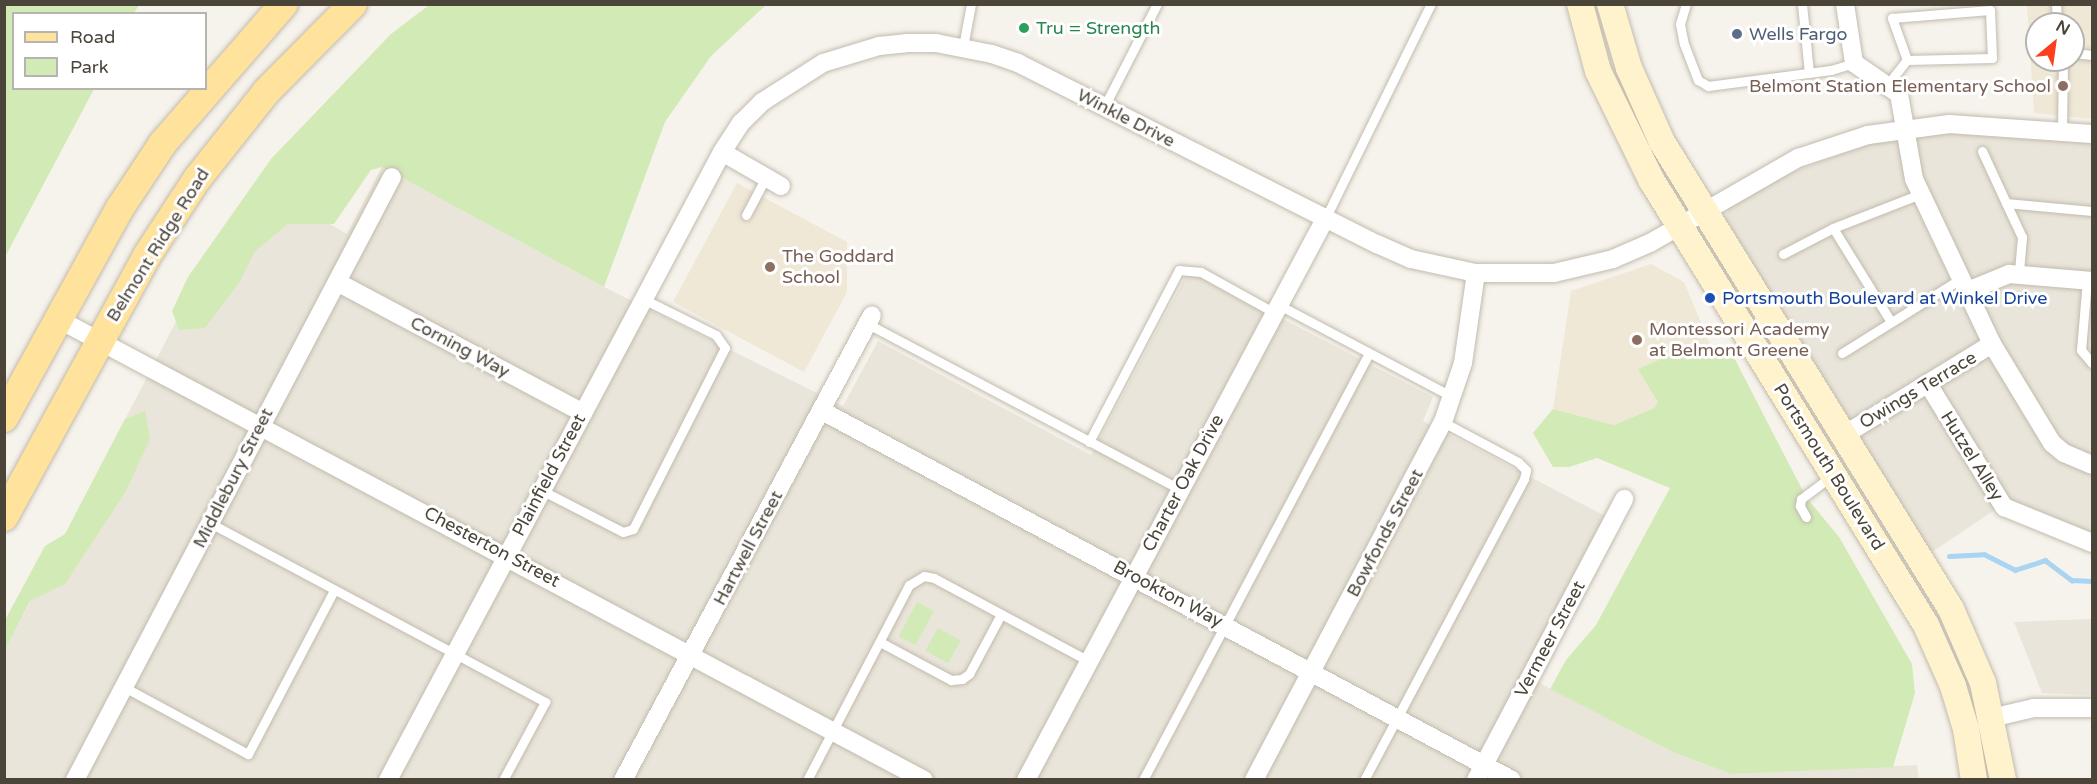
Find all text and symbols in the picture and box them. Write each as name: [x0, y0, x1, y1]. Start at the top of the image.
legend: [12, 12, 207, 90]
north arrow: [2025, 12, 2085, 72]
text: N: [2052, 16, 2073, 40]
place label: Tru = Strength: [1036, 17, 1160, 39]
marker: Tru = Strength: [1017, 21, 1031, 35]
place label: Wells Fargo: [1749, 23, 1847, 45]
text: Road: [70, 26, 115, 48]
marker: Wells Fargo: [1730, 27, 1744, 41]
text: Park: [70, 56, 108, 78]
place label: Belmont Station Elementary School: [1749, 75, 2051, 97]
marker: Belmont Station Elementary School: [2056, 79, 2070, 93]
street label: Winkle Drive: [1073, 84, 1179, 152]
street label: Belmont Ridge Road: [102, 164, 214, 326]
place label: The Goddard School: [782, 246, 894, 288]
marker: The Goddard School: [763, 260, 777, 274]
place label: Portsmouth Boulevard at Winkel Drive: [1722, 287, 2047, 309]
marker: Portsmouth Boulevard at Winkel Drive: [1703, 291, 1717, 305]
street label: Corning Way: [407, 312, 513, 382]
place label: Montessori Academy at Belmont Greene: [1649, 319, 1830, 362]
marker: Montessori Academy at Belmont Greene: [1630, 333, 1644, 347]
street label: Owings Terrace: [1856, 347, 1980, 433]
street label: Portsmouth Boulevard: [1769, 380, 1889, 554]
street label: Middlebury Street: [188, 404, 278, 552]
street label: Hutzel Alley: [1936, 407, 2008, 505]
street label: Plainfield Street: [508, 410, 590, 540]
street label: Charter Oak Drive: [1138, 411, 1228, 555]
street label: Bowfonds Street: [1342, 465, 1428, 601]
street label: Hartwell Street: [709, 487, 787, 609]
street label: Chesterton Street: [420, 502, 564, 592]
street label: Brookton Way: [1109, 556, 1227, 632]
street label: Vermeer Street: [1510, 577, 1590, 701]

